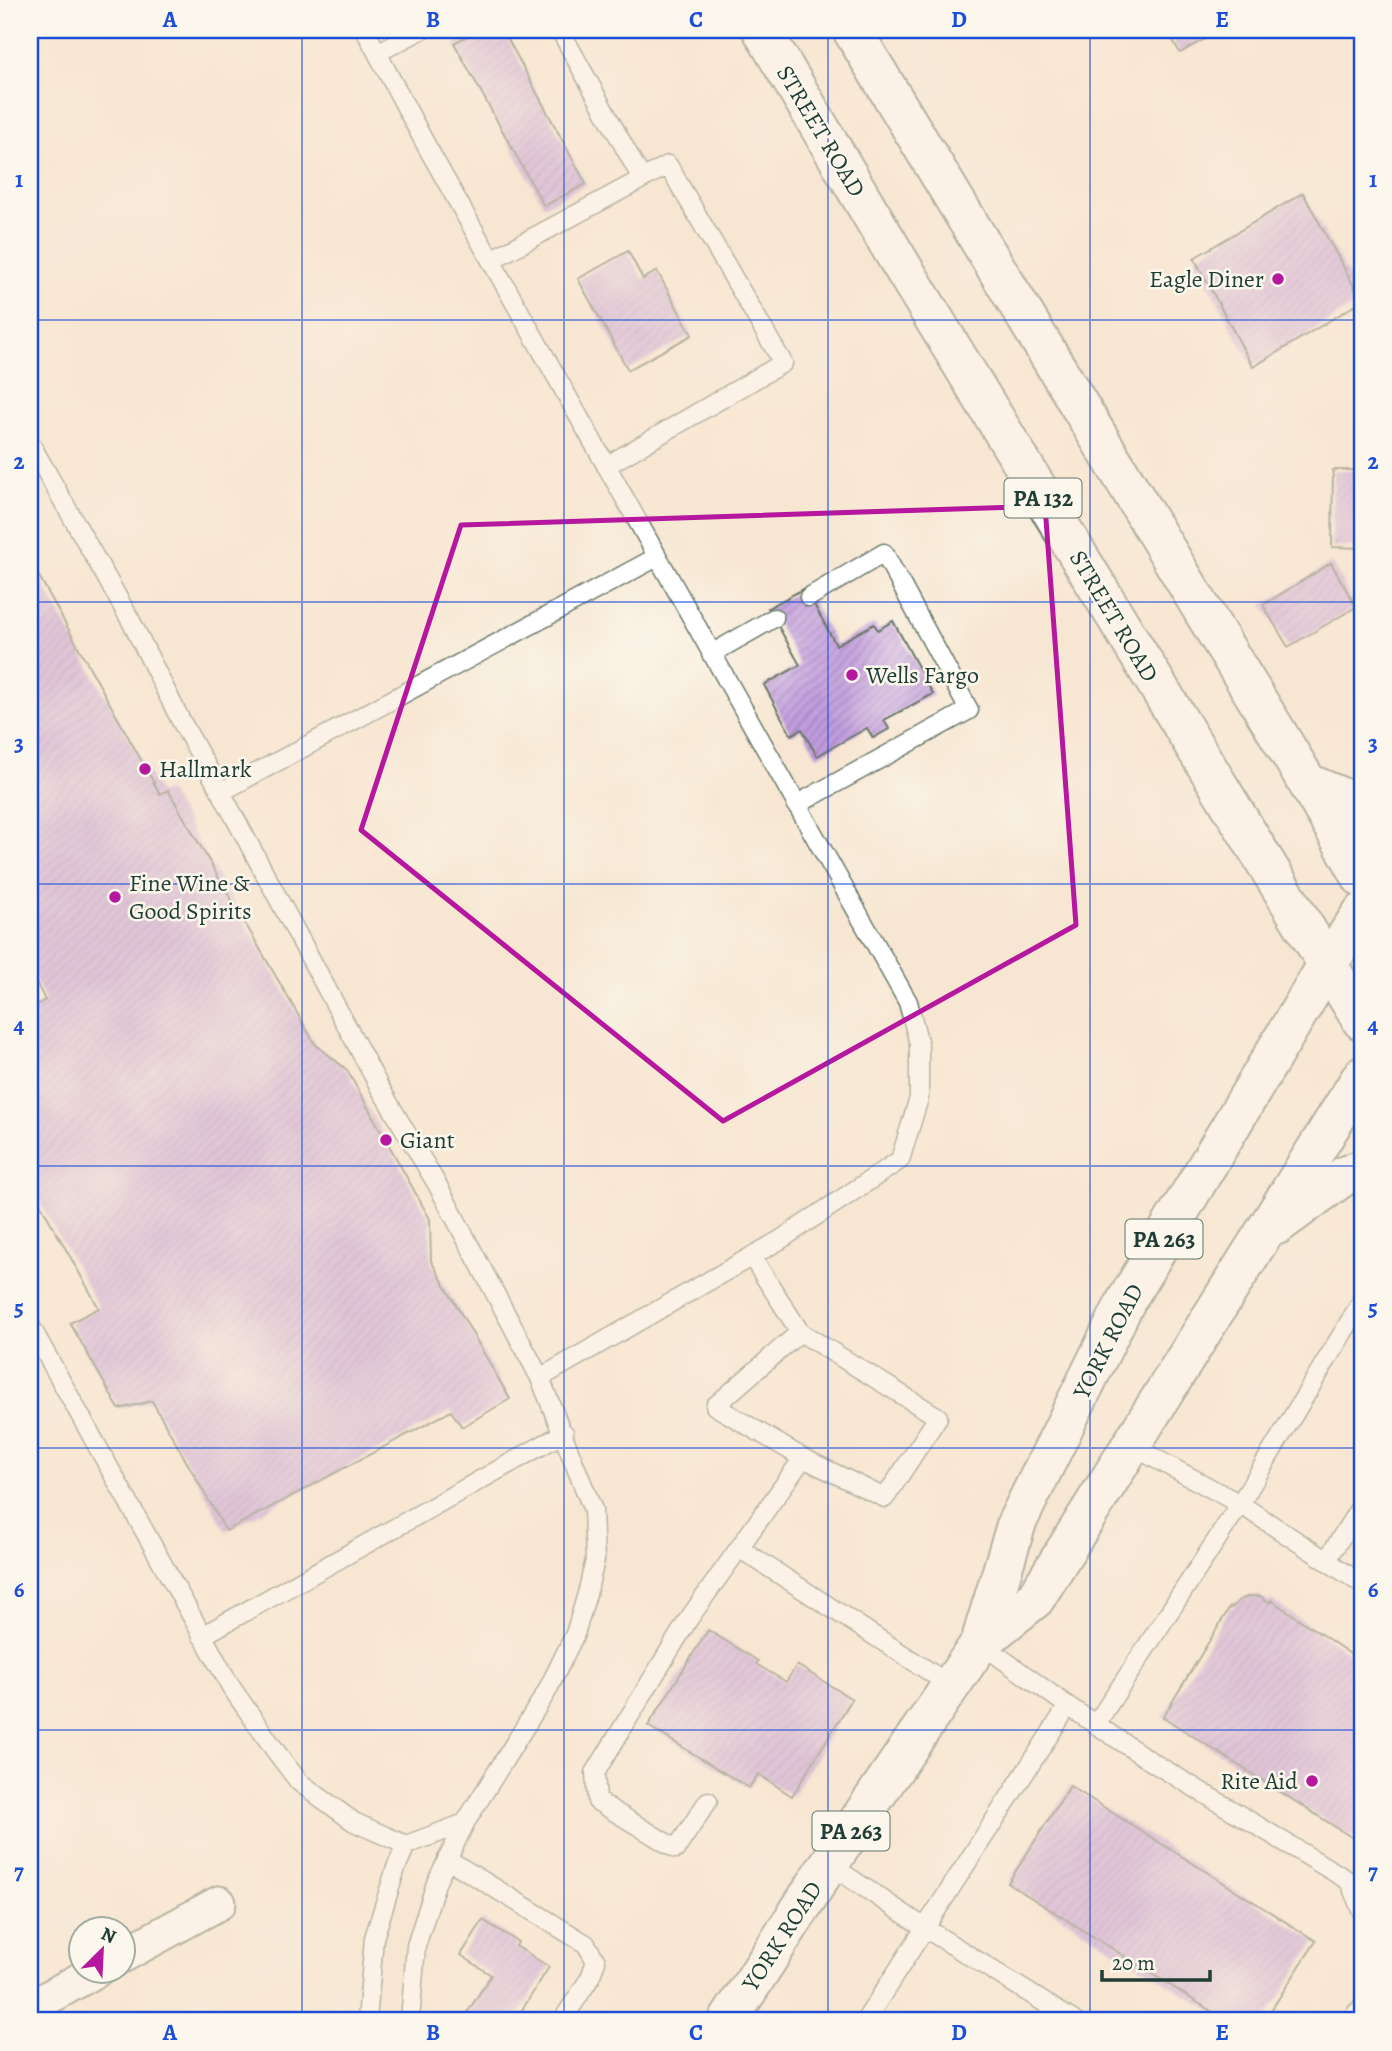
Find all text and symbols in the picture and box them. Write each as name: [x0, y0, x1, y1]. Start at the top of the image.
text: A: [162, 4, 178, 35]
text: B: [426, 4, 440, 35]
text: C: [689, 4, 703, 35]
text: D: [951, 4, 967, 35]
text: E: [1215, 4, 1229, 35]
street label: STREET ROAD: [769, 59, 873, 203]
text: 1: [15, 164, 23, 195]
text: 1: [1369, 164, 1377, 195]
place label: Eagle Diner: [1149, 263, 1264, 295]
marker: Eagle Diner: [1270, 271, 1286, 287]
text: 2: [13, 446, 25, 477]
text: 2: [1367, 446, 1379, 477]
road number: PA 132: [1004, 478, 1082, 518]
street label: STREET ROAD: [1062, 544, 1166, 688]
place label: Wells Fargo: [865, 659, 979, 691]
marker: Wells Fargo: [844, 667, 860, 683]
text: 3: [14, 728, 24, 759]
text: 3: [1368, 728, 1378, 759]
place label: Hallmark: [159, 753, 252, 785]
marker: Hallmark: [137, 761, 153, 777]
place label: Fine Wine & Good Spirits: [129, 867, 252, 927]
marker: Fine Wine & Good Spirits: [107, 889, 123, 905]
text: 4: [14, 1010, 25, 1041]
text: 4: [1368, 1010, 1379, 1041]
place label: Giant: [400, 1124, 455, 1156]
marker: Giant: [378, 1132, 394, 1148]
road number: PA 263: [1126, 1220, 1202, 1258]
street label: YORK ROAD: [1065, 1278, 1151, 1405]
text: 5: [14, 1292, 24, 1323]
text: 5: [1368, 1292, 1378, 1323]
text: 6: [14, 1574, 25, 1605]
text: 6: [1368, 1574, 1379, 1605]
place label: Rite Aid: [1220, 1765, 1298, 1797]
marker: Rite Aid: [1304, 1773, 1320, 1789]
road number: PA 263: [812, 1812, 890, 1850]
text: 7: [14, 1856, 24, 1887]
text: 7: [1368, 1856, 1378, 1887]
street label: YORK ROAD: [734, 1875, 830, 1998]
north arrow: [66, 1914, 136, 1984]
text: N: [97, 1921, 120, 1950]
scale bar: [1102, 1939, 1210, 1983]
text: 20 m: [1112, 1949, 1155, 1977]
text: A: [162, 2017, 178, 2048]
text: B: [426, 2017, 440, 2048]
text: C: [689, 2017, 703, 2048]
text: D: [951, 2017, 967, 2048]
text: E: [1215, 2017, 1229, 2048]

